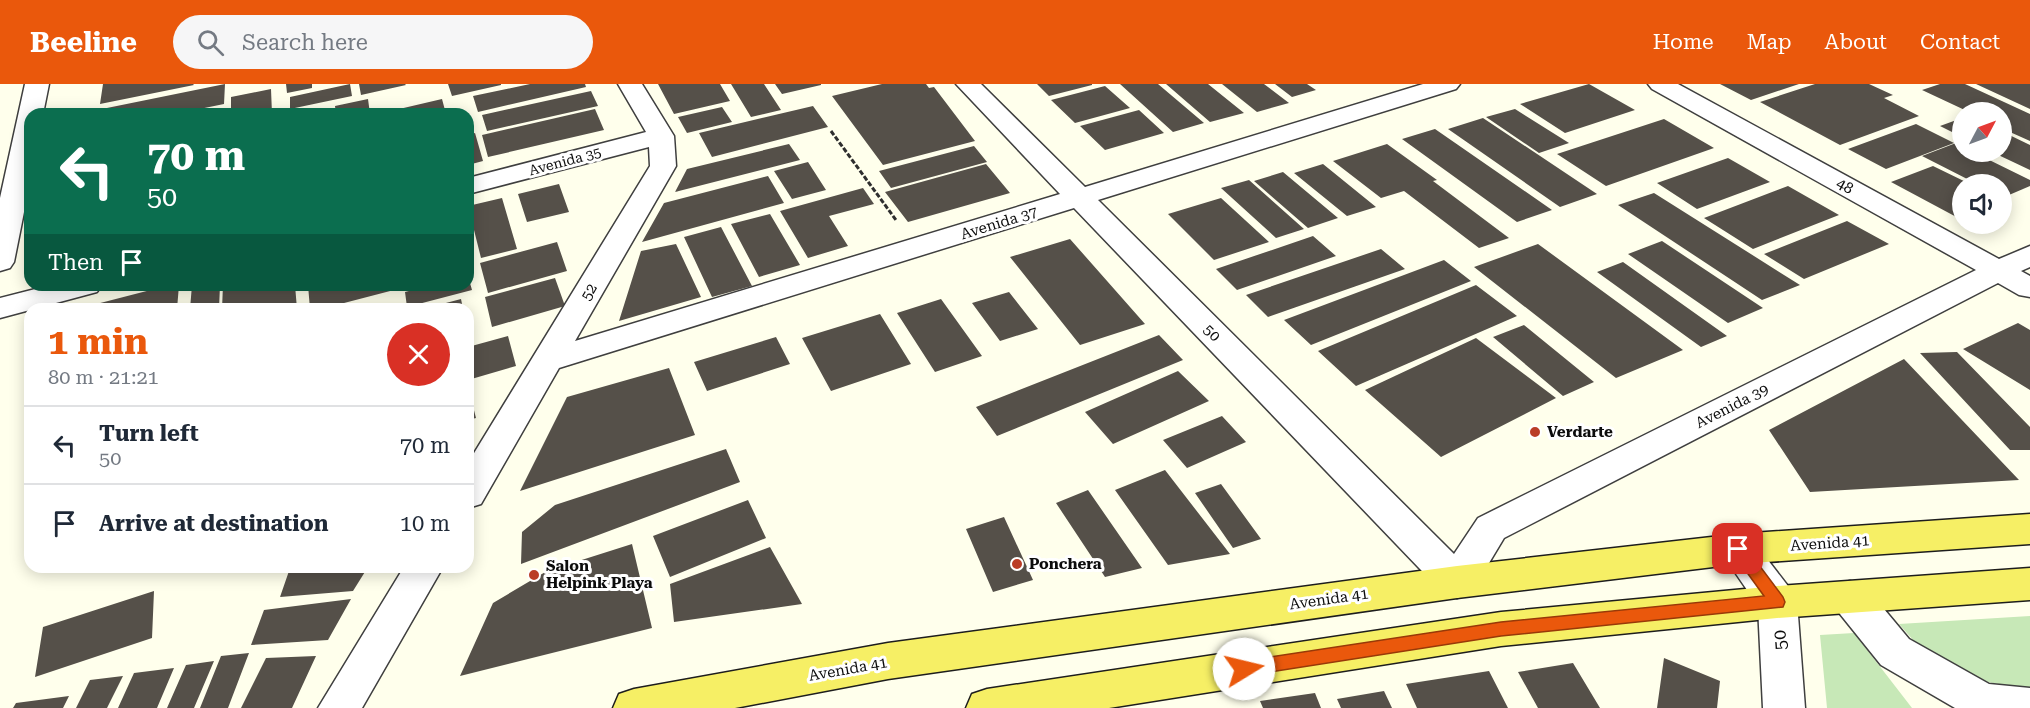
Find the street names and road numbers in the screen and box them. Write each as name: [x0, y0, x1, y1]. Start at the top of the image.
street label: Avenida 35: [527, 144, 603, 178]
street label: 48: [1833, 174, 1857, 198]
street label: Avenida 37: [958, 203, 1040, 243]
street label: 52: [577, 280, 601, 304]
street label: 50: [1200, 321, 1224, 345]
street label: Avenida 39: [1693, 380, 1771, 432]
street label: Avenida 41: [1790, 531, 1870, 555]
street label: Avenida 41: [1288, 585, 1370, 613]
street label: 50: [1768, 629, 1791, 651]
street label: Avenida 41: [807, 653, 889, 685]

